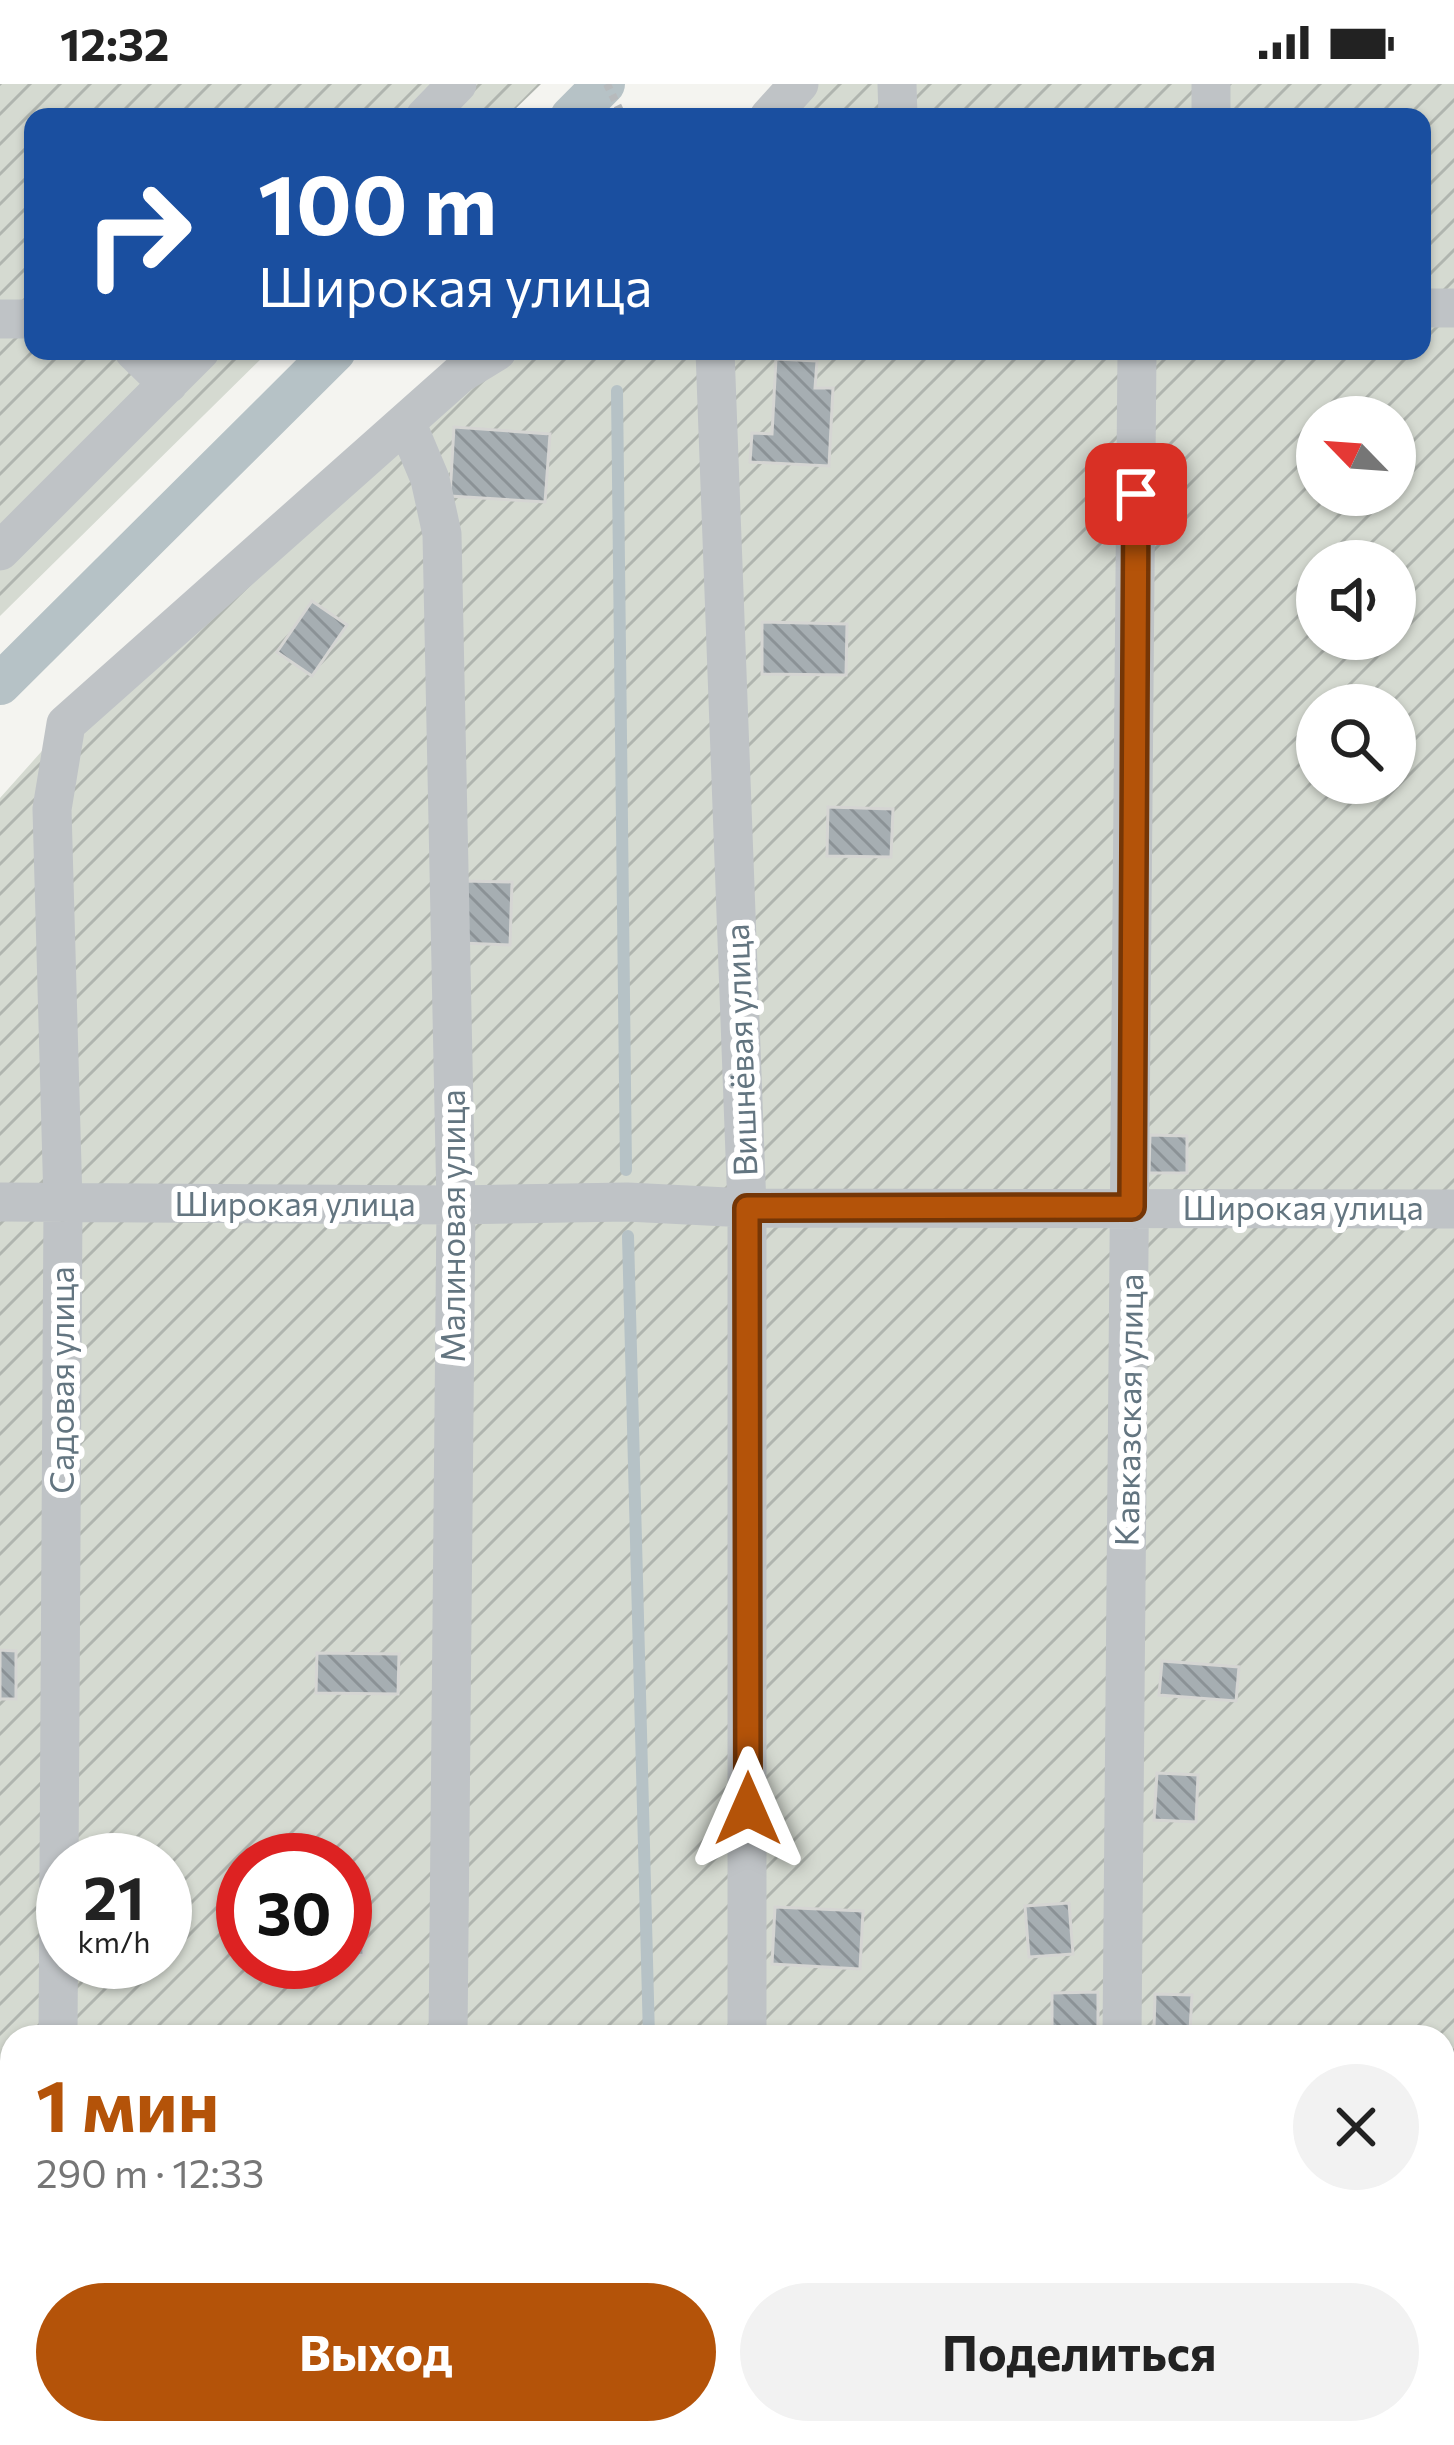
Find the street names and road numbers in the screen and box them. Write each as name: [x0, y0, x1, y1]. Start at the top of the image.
street label: Вишнёвая улица: [715, 923, 764, 1177]
street label: Малиновая улица: [431, 1089, 472, 1363]
street label: Широкая улица: [174, 1182, 416, 1223]
street label: Широкая улица: [1182, 1186, 1424, 1227]
street label: Садовая улица: [40, 1266, 81, 1494]
street label: Кавказская улица: [1105, 1273, 1150, 1547]

